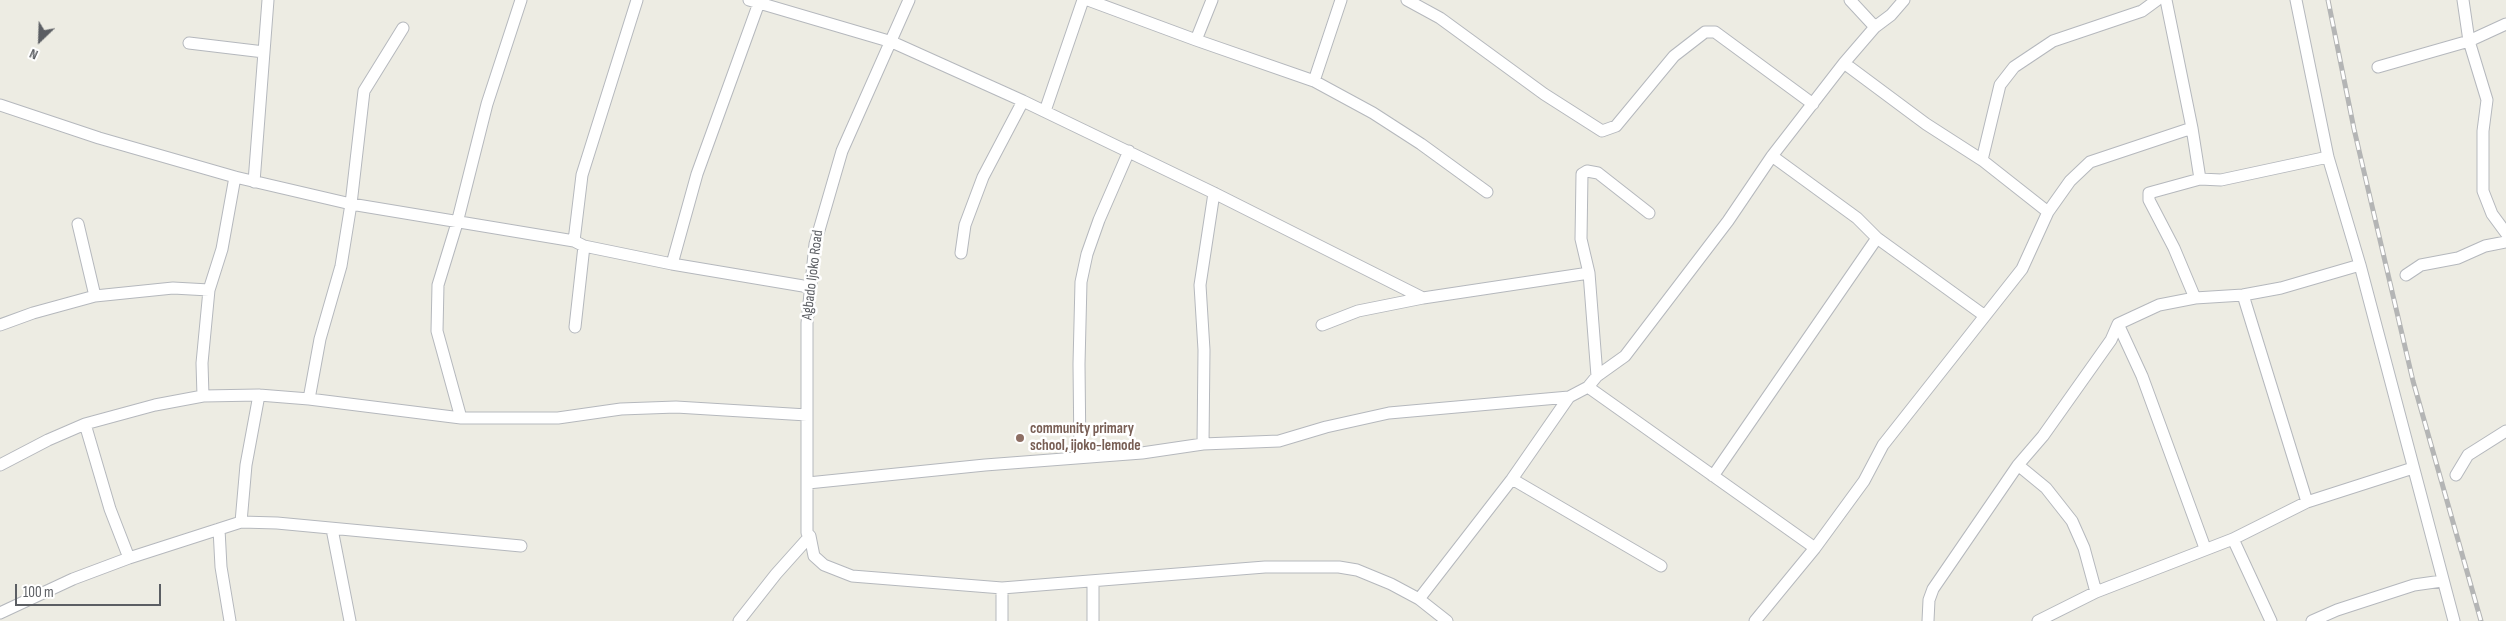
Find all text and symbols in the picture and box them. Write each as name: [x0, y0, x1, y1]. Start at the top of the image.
north arrow: [15, 15, 65, 65]
text: N: [27, 45, 41, 63]
street label: Agbado Ijoko Road: [799, 229, 827, 321]
place label: community primary school, ijoko-lemode: [1030, 420, 1141, 455]
marker: community primary school, ijoko-lemode: [1014, 432, 1026, 444]
scale bar: [18, 574, 164, 606]
text: 100 m: [23, 583, 54, 602]

